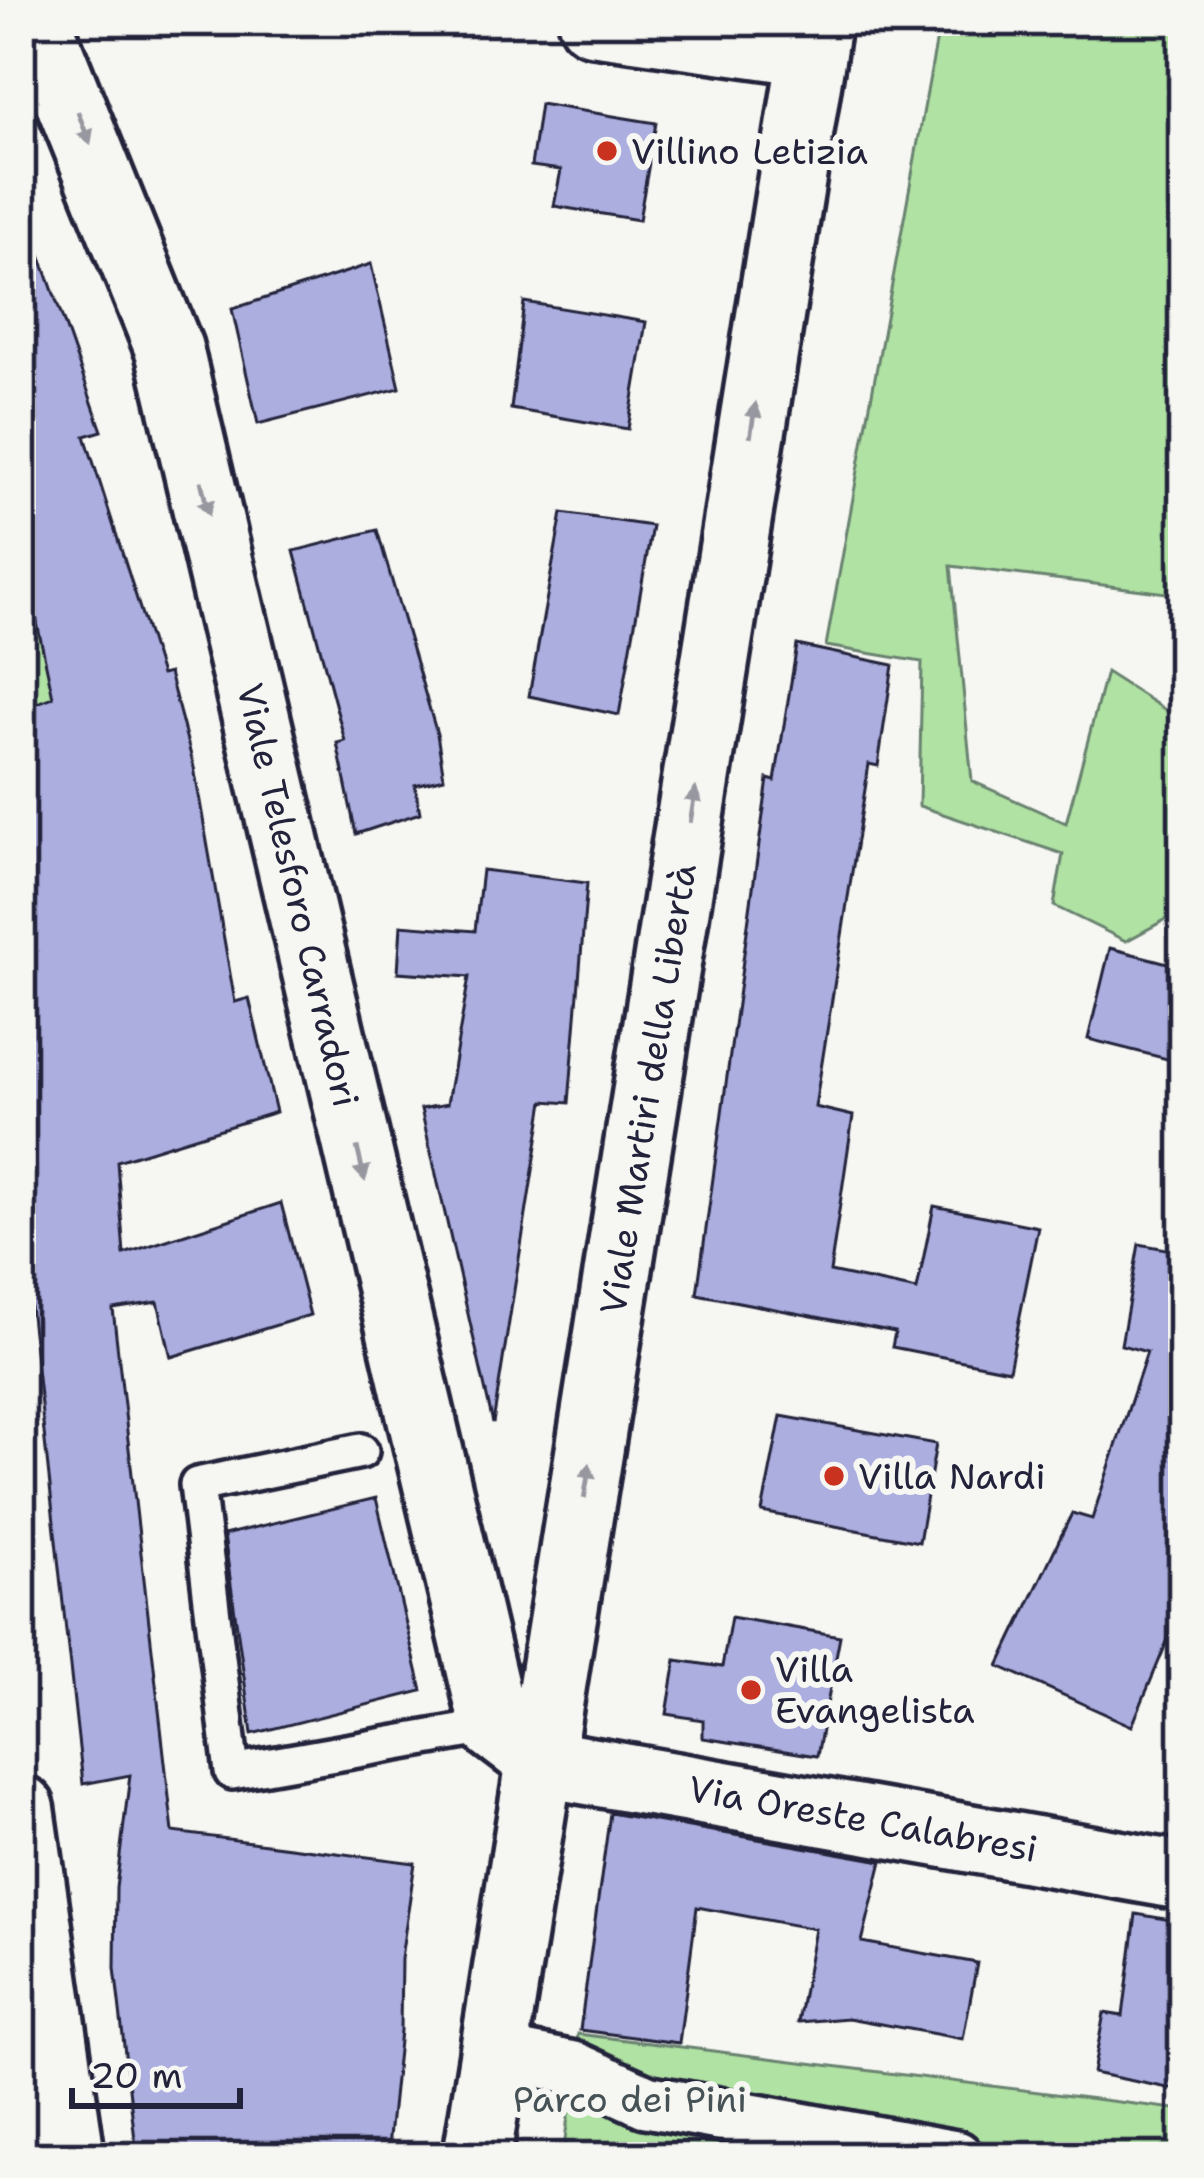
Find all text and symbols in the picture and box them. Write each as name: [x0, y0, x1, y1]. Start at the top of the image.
one-way arrow: [75, 110, 94, 146]
place label: Villino Letizia: [631, 127, 868, 176]
marker: Villino Letizia: [594, 138, 620, 164]
one-way arrow: [744, 401, 763, 438]
one-way arrow: [196, 480, 215, 517]
street label: Viale Telesforo Carradori: [225, 678, 371, 1112]
one-way arrow: [684, 786, 703, 824]
street label: Viale Martiri della Libertà: [588, 860, 708, 1318]
one-way arrow: [352, 1145, 371, 1182]
place label: Villa Nardi: [858, 1452, 1046, 1501]
one-way arrow: [577, 1462, 596, 1499]
marker: Villa Nardi: [821, 1463, 847, 1489]
place label: Villa Evangelista: [775, 1645, 975, 1735]
marker: Villa Evangelista: [738, 1677, 764, 1703]
street label: Via Oreste Calabresi: [685, 1764, 1041, 1874]
scale bar: [72, 2034, 240, 2108]
text: 20 m: [90, 2051, 183, 2100]
park label: Parco dei Pini: [513, 2075, 747, 2124]

